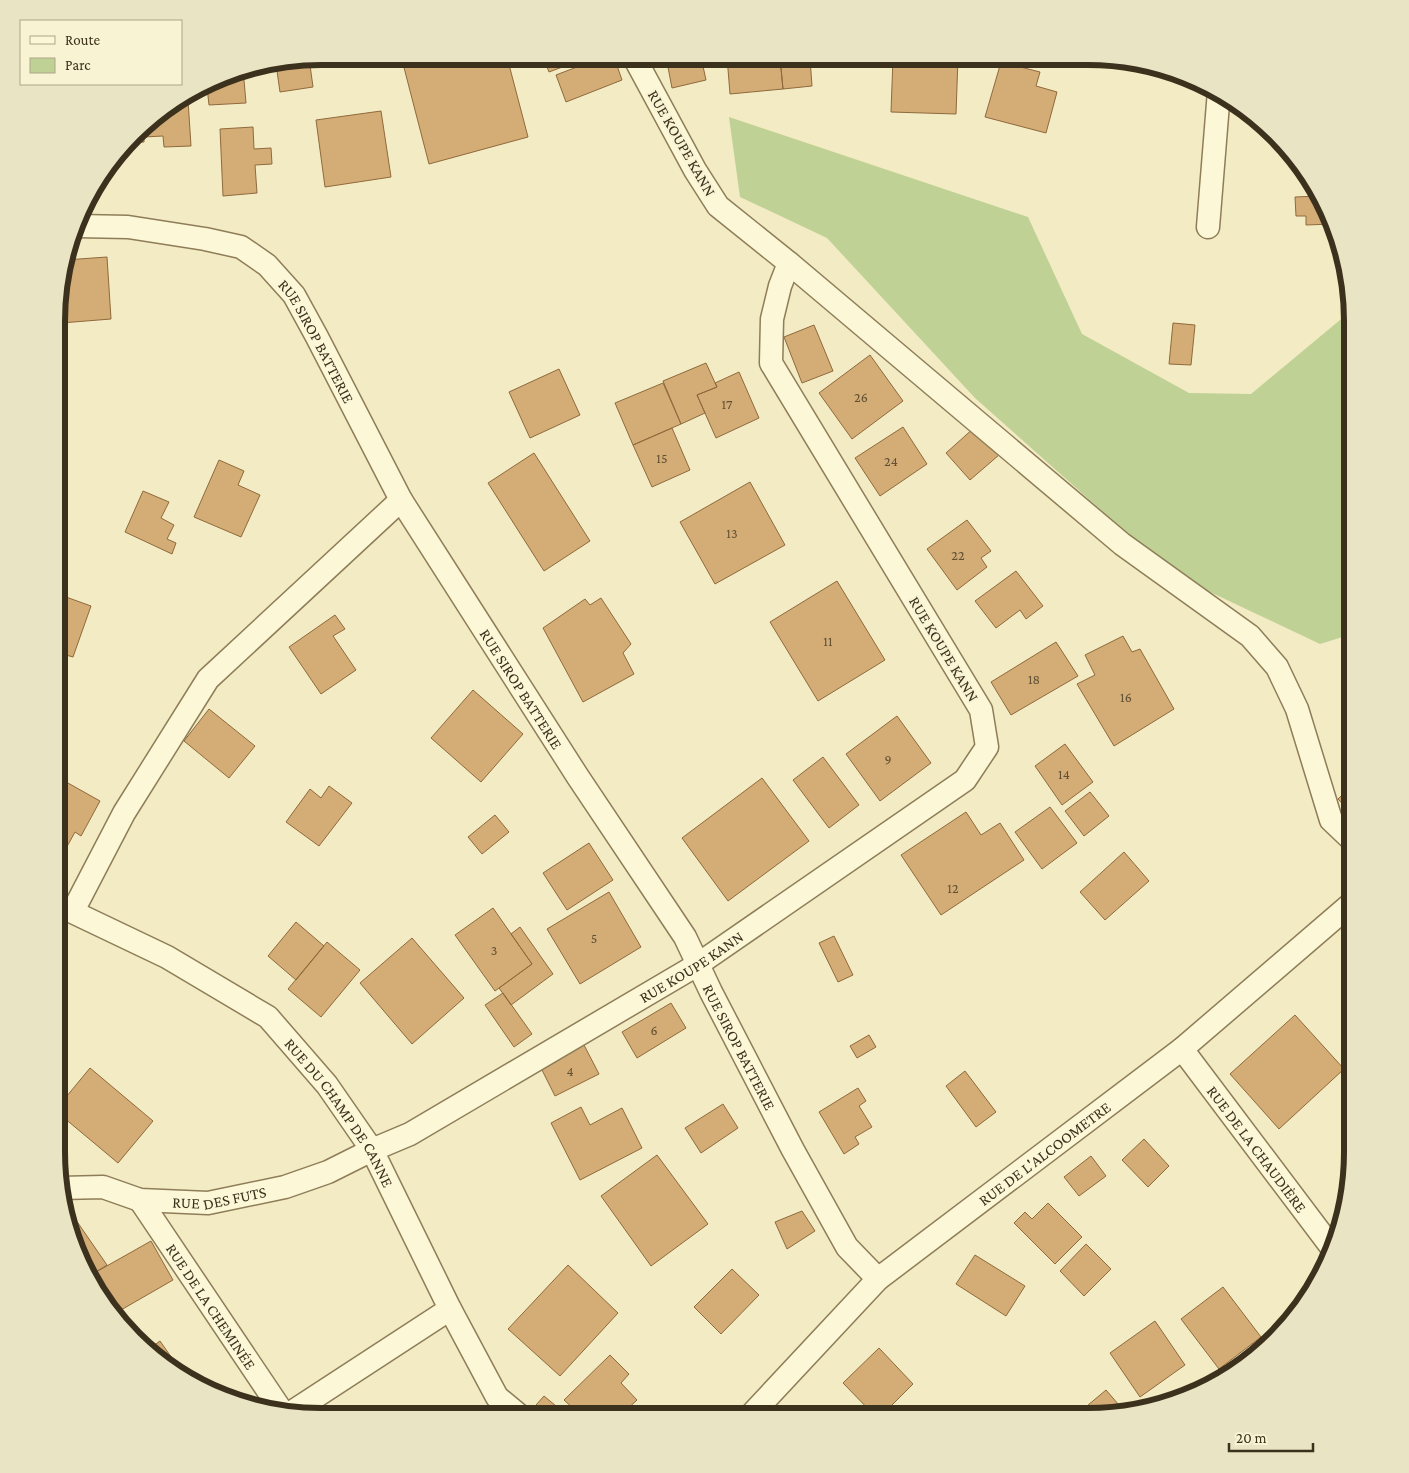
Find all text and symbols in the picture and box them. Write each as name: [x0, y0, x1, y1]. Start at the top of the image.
legend: [20, 20, 182, 85]
text: Route: [65, 32, 100, 48]
text: Parc: [65, 57, 91, 73]
street label: RUE KOUPE KANN: [645, 87, 719, 199]
street label: RUE SIROP BATTERIE: [275, 276, 358, 406]
house number: 26: [854, 389, 868, 405]
house number: 17: [721, 396, 733, 412]
house number: 15: [656, 450, 668, 466]
house number: 24: [884, 453, 898, 469]
house number: 13: [726, 525, 738, 541]
house number: 22: [951, 547, 965, 563]
street label: RUE KOUPE KANN: [906, 593, 982, 705]
street label: RUE SIROP BATTERIE: [477, 625, 566, 752]
house number: 11: [823, 633, 833, 649]
house number: 18: [1028, 671, 1040, 687]
house number: 16: [1120, 689, 1132, 705]
house number: 9: [884, 751, 892, 767]
house number: 14: [1058, 766, 1070, 782]
house number: 12: [947, 880, 959, 896]
street label: RUE KOUPE KANN: [636, 927, 746, 1006]
house number: 5: [591, 930, 597, 946]
house number: 3: [491, 942, 497, 958]
street label: RUE SIROP BATTERIE: [700, 981, 779, 1113]
house number: 6: [650, 1022, 658, 1038]
street label: RUE DU CHAMP DE CANNE: [282, 1034, 397, 1190]
house number: 4: [566, 1063, 574, 1079]
street label: RUE DE LA CHAUDIÈRE: [1204, 1082, 1311, 1216]
street label: RUE DE L'ALCOOMETRE: [975, 1098, 1114, 1208]
street label: RUE DES FUTS: [172, 1183, 268, 1212]
street label: RUE DE LA CHEMINÉE: [163, 1240, 260, 1373]
scale bar: [1229, 1420, 1313, 1452]
text: 20 m: [1236, 1430, 1267, 1446]

